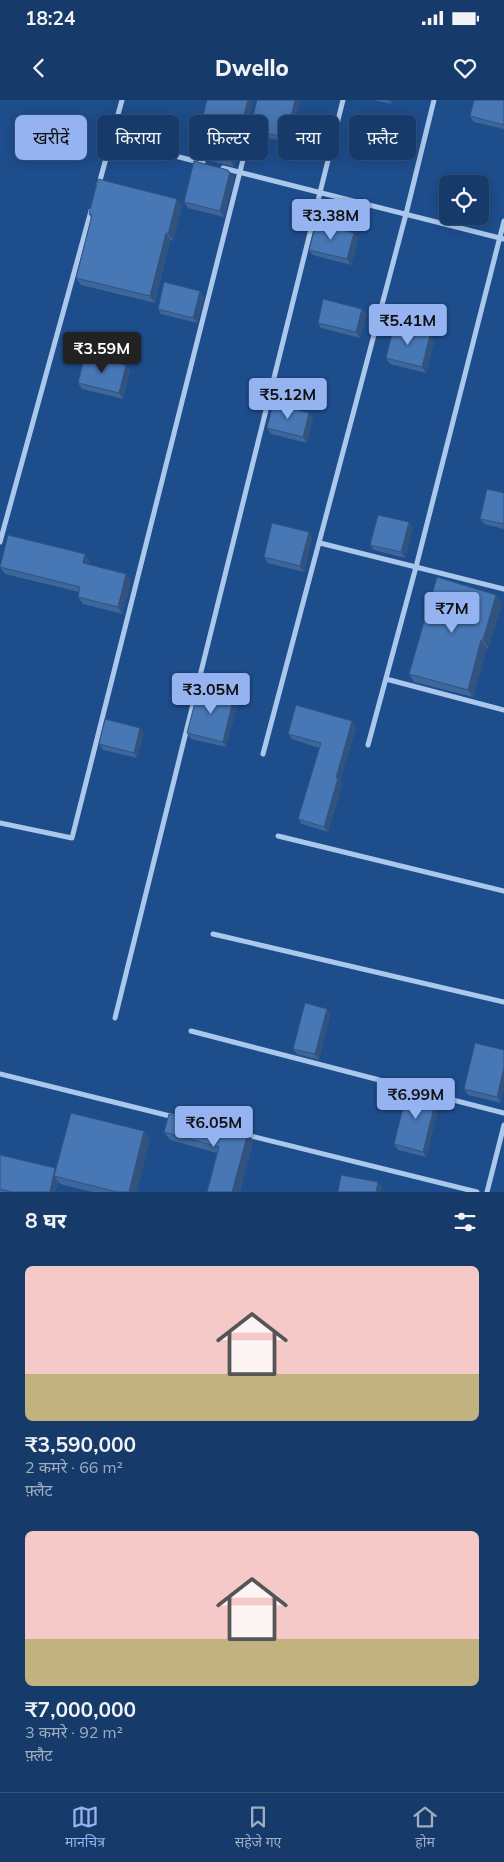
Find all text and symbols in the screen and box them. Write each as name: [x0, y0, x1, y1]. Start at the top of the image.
text: 18:24: [25, 6, 75, 30]
icon: back: [25, 54, 53, 82]
text: Dwello: [215, 54, 289, 82]
icon: heart: [451, 54, 479, 82]
chip: खरीदें: [15, 115, 87, 160]
chip: किराया: [97, 115, 179, 160]
chip: फ़िल्टर: [189, 115, 268, 160]
chip: नया: [278, 115, 339, 160]
chip: फ़्लैट: [349, 115, 416, 160]
map controls: [439, 175, 489, 225]
button: locate: [439, 175, 489, 225]
pin: ₹3.38M: [290, 198, 372, 241]
text: ₹3.38M: [303, 205, 359, 225]
pin: ₹5.41M: [367, 304, 449, 346]
text: ₹5.41M: [380, 310, 436, 330]
pin: ₹3.59M: [61, 332, 143, 374]
text: ₹3.59M: [74, 338, 130, 358]
pin: ₹5.12M: [247, 378, 329, 420]
text: ₹5.12M: [260, 384, 316, 404]
pin: ₹7M: [428, 592, 476, 634]
text: ₹7M: [435, 598, 469, 618]
pin: ₹3.05M: [170, 672, 252, 715]
text: ₹3.05M: [183, 679, 239, 699]
pin: ₹6.99M: [375, 1078, 457, 1120]
text: ₹6.99M: [388, 1084, 444, 1104]
pin: ₹6.05M: [173, 1106, 255, 1148]
text: ₹6.05M: [186, 1112, 242, 1132]
text: 8 घर: [25, 1207, 66, 1233]
icon: filters: [451, 1208, 479, 1236]
icon: home: [207, 1299, 297, 1389]
text: ₹3,590,000: [25, 1431, 136, 1457]
text: 2 कमरे · 66 m²: [25, 1457, 123, 1477]
text: फ़्लैट: [25, 1480, 53, 1500]
icon: home: [207, 1564, 297, 1654]
text: ₹7,000,000: [25, 1696, 136, 1722]
text: 3 कमरे · 92 m²: [25, 1722, 123, 1742]
text: फ़्लैट: [25, 1745, 53, 1765]
tab: मानचित्र: [65, 1803, 105, 1853]
tab: सहेजे गए: [235, 1803, 281, 1853]
tab: होम: [411, 1803, 439, 1853]

